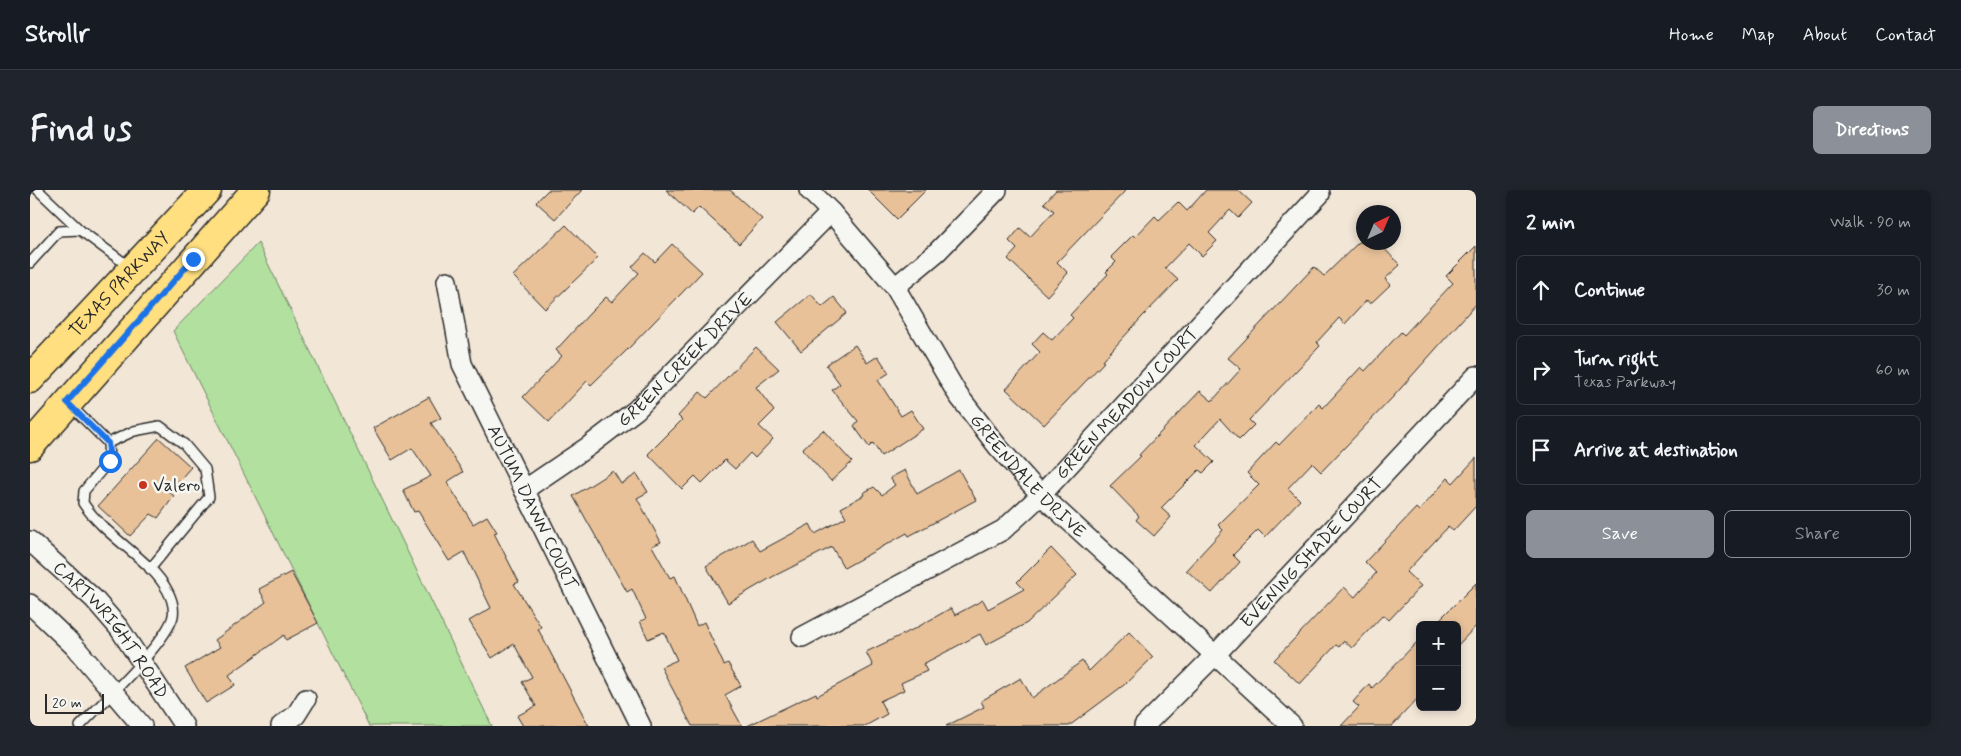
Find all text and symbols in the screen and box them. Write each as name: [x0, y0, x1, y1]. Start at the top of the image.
text: Strollr: [25, 19, 89, 50]
text: Home: [1669, 23, 1714, 47]
text: Map: [1742, 23, 1775, 47]
text: About: [1803, 23, 1847, 47]
text: Contact: [1875, 23, 1936, 47]
button: Directions: [1813, 106, 1931, 154]
text: Find us: [30, 107, 132, 153]
north arrow: [1356, 205, 1401, 250]
text: 2 min: [1526, 209, 1575, 237]
text: Walk · 90 m: [1830, 212, 1911, 233]
street label: TEXAS PARKWAY: [64, 226, 175, 343]
route end: [182, 248, 205, 271]
icon: ahead: [1527, 276, 1555, 304]
text: Continue: [1574, 278, 1645, 303]
text: 30 m: [1877, 280, 1910, 301]
street label: GREEN CREEK DRIVE: [613, 287, 759, 433]
street label: GREEN MEADOW COURT: [1050, 322, 1204, 485]
text: Turn right: [1574, 347, 1658, 372]
icon: right: [1527, 356, 1555, 384]
text: 60 m: [1876, 360, 1910, 381]
text: Texas Parkway: [1574, 372, 1676, 393]
street label: GREENDALE DRIVE: [964, 409, 1091, 544]
street label: AUTUM DAWN COURT: [481, 421, 583, 595]
icon: arrive: [1527, 436, 1555, 464]
text: Arrive at destination: [1574, 438, 1738, 463]
route start: [99, 450, 122, 473]
street label: EVENING SHADE COURT: [1235, 473, 1388, 634]
place label: Valero: [153, 474, 200, 498]
marker: Valero: [137, 479, 149, 491]
button: Save: [1526, 510, 1714, 558]
button: Share: [1724, 510, 1911, 558]
street label: CARTWRIGHT ROAD: [47, 556, 174, 704]
map controls: [1416, 621, 1461, 711]
button: +: [1416, 621, 1461, 666]
button: −: [1416, 666, 1461, 711]
scale bar: [45, 691, 104, 714]
text: 20 m: [52, 694, 82, 712]

